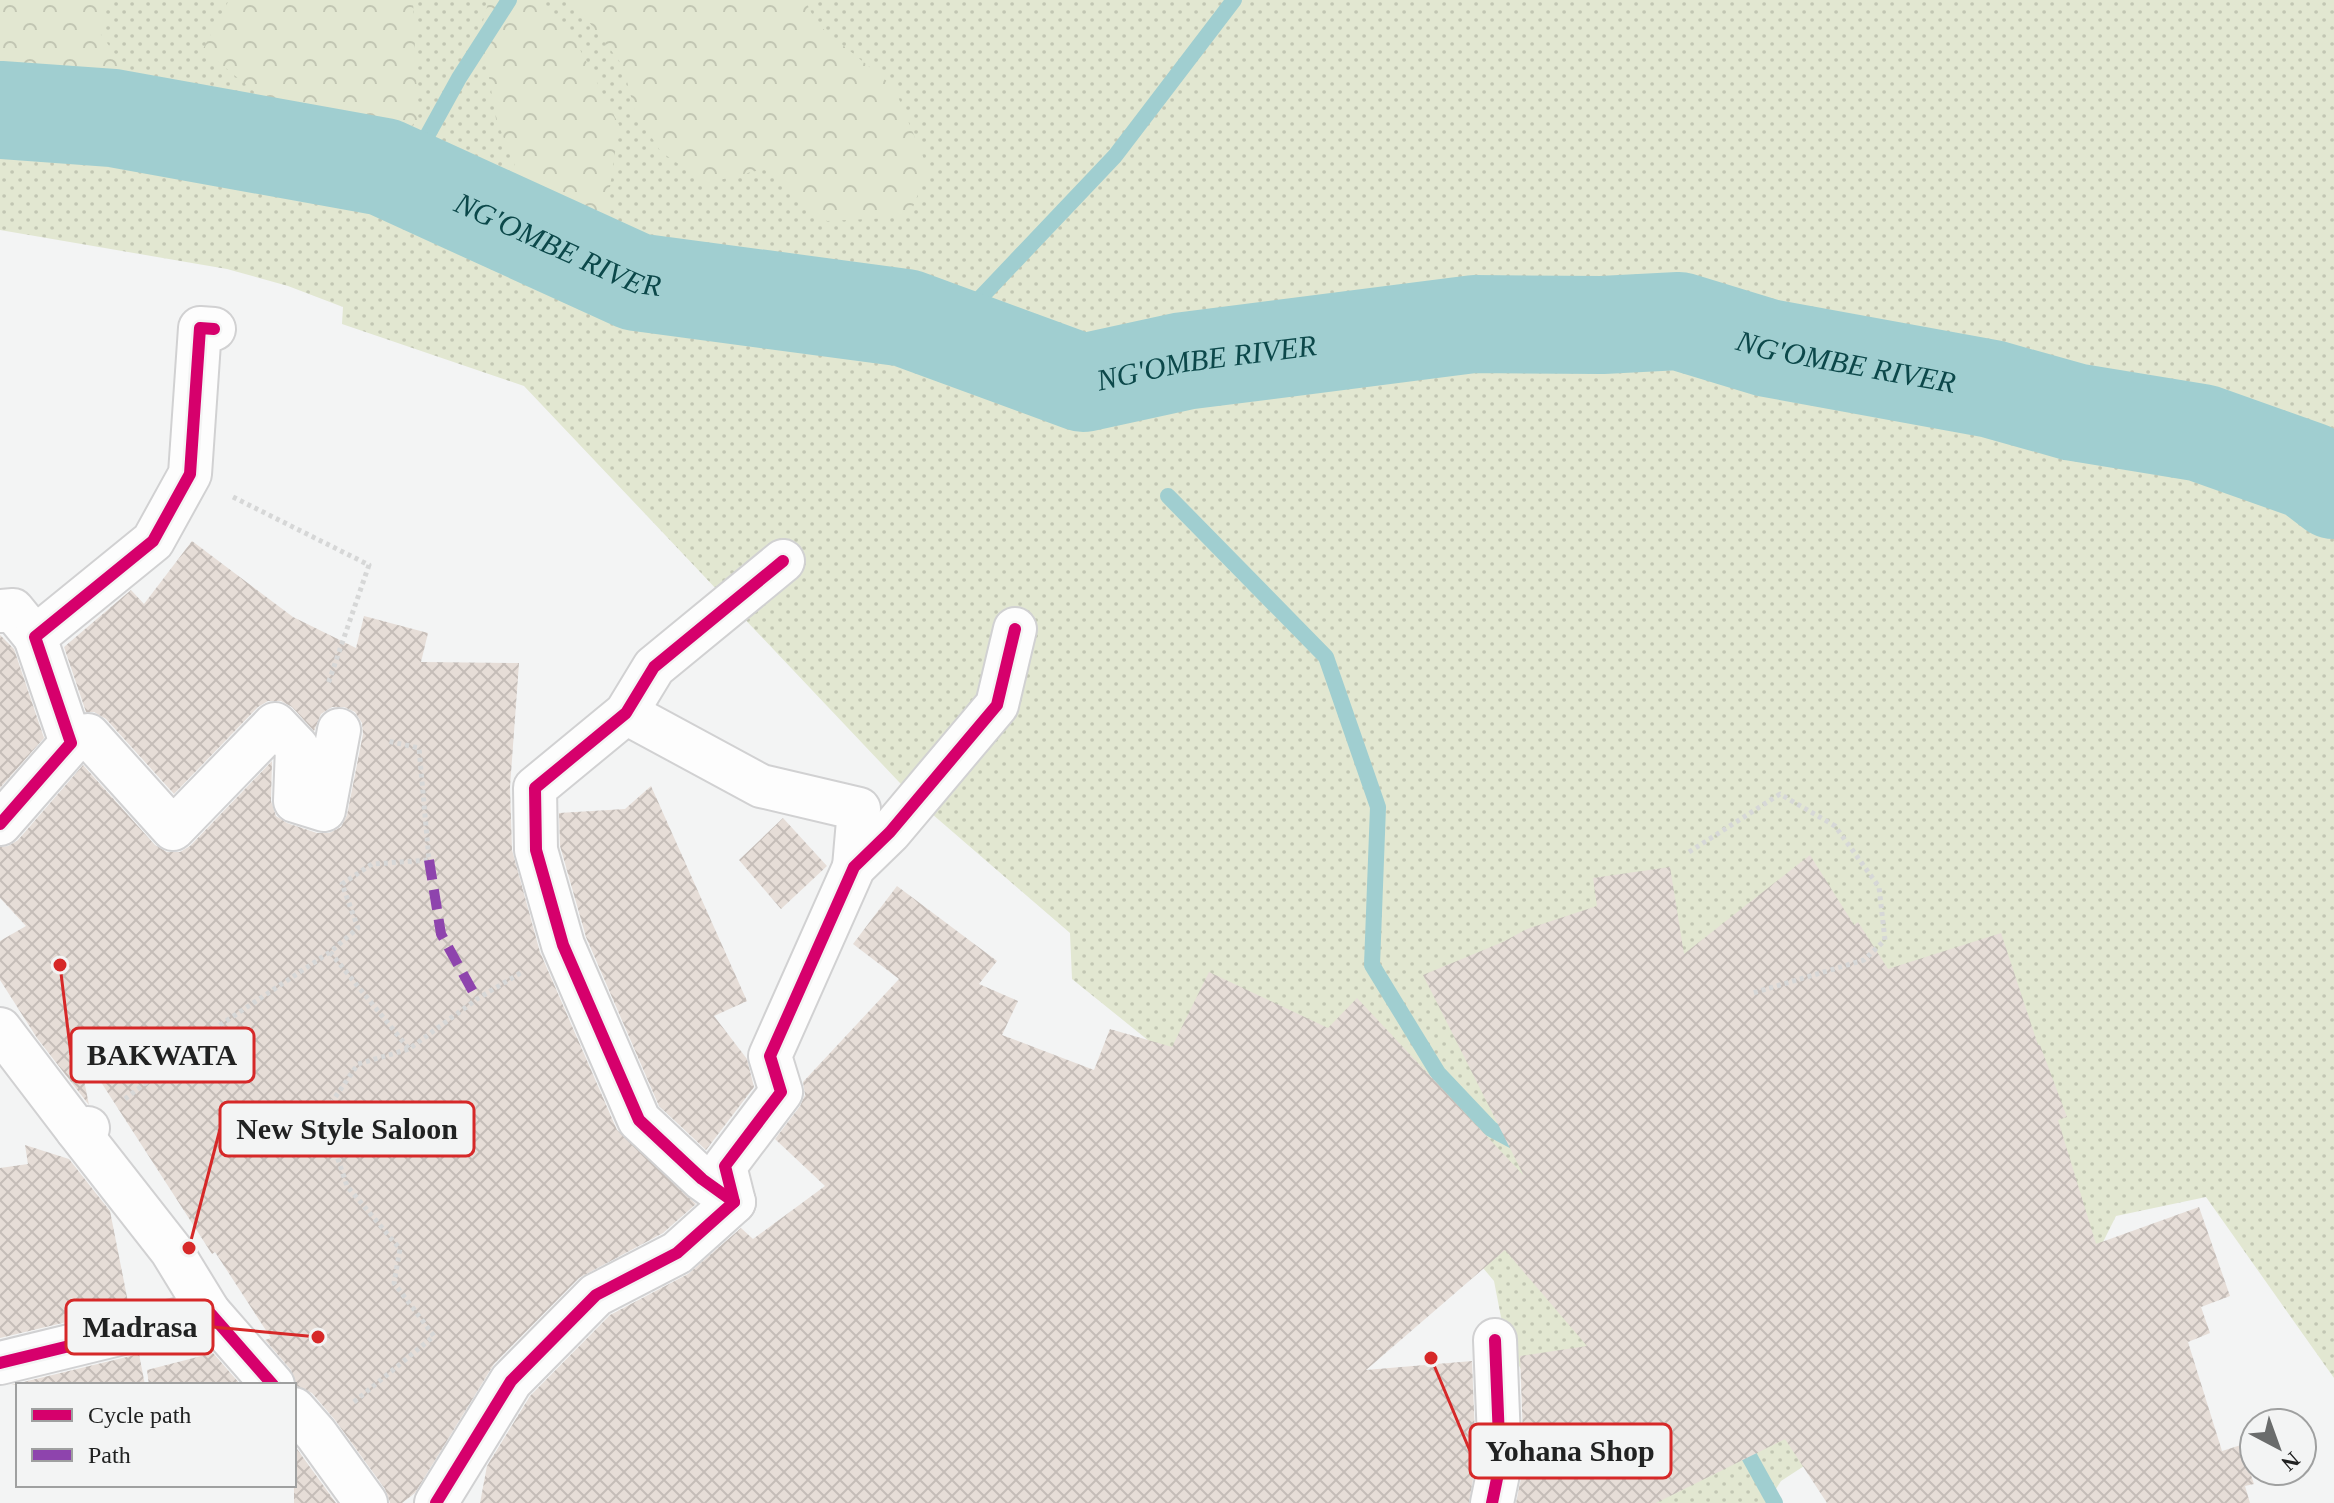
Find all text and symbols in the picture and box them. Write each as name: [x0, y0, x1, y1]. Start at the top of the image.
water label: NG'OMBE RIVER: [449, 185, 663, 302]
water label: NG'OMBE RIVER: [1732, 323, 1959, 399]
water label: NG'OMBE RIVER: [1092, 328, 1318, 396]
callout: BAKWATA: [71, 1028, 254, 1082]
text: BAKWATA: [87, 1038, 238, 1071]
callout: New Style Saloon: [220, 1102, 474, 1156]
text: New Style Saloon: [236, 1112, 458, 1145]
callout: Madrasa: [66, 1300, 213, 1354]
text: Madrasa: [83, 1310, 198, 1343]
legend: [16, 1383, 296, 1487]
text: Cycle path: [88, 1402, 191, 1428]
north arrow: [2238, 1407, 2318, 1487]
callout: Yohana Shop: [1470, 1424, 1671, 1478]
text: Yohana Shop: [1485, 1434, 1655, 1467]
text: Path: [88, 1442, 131, 1468]
text: N: [2277, 1447, 2305, 1476]

